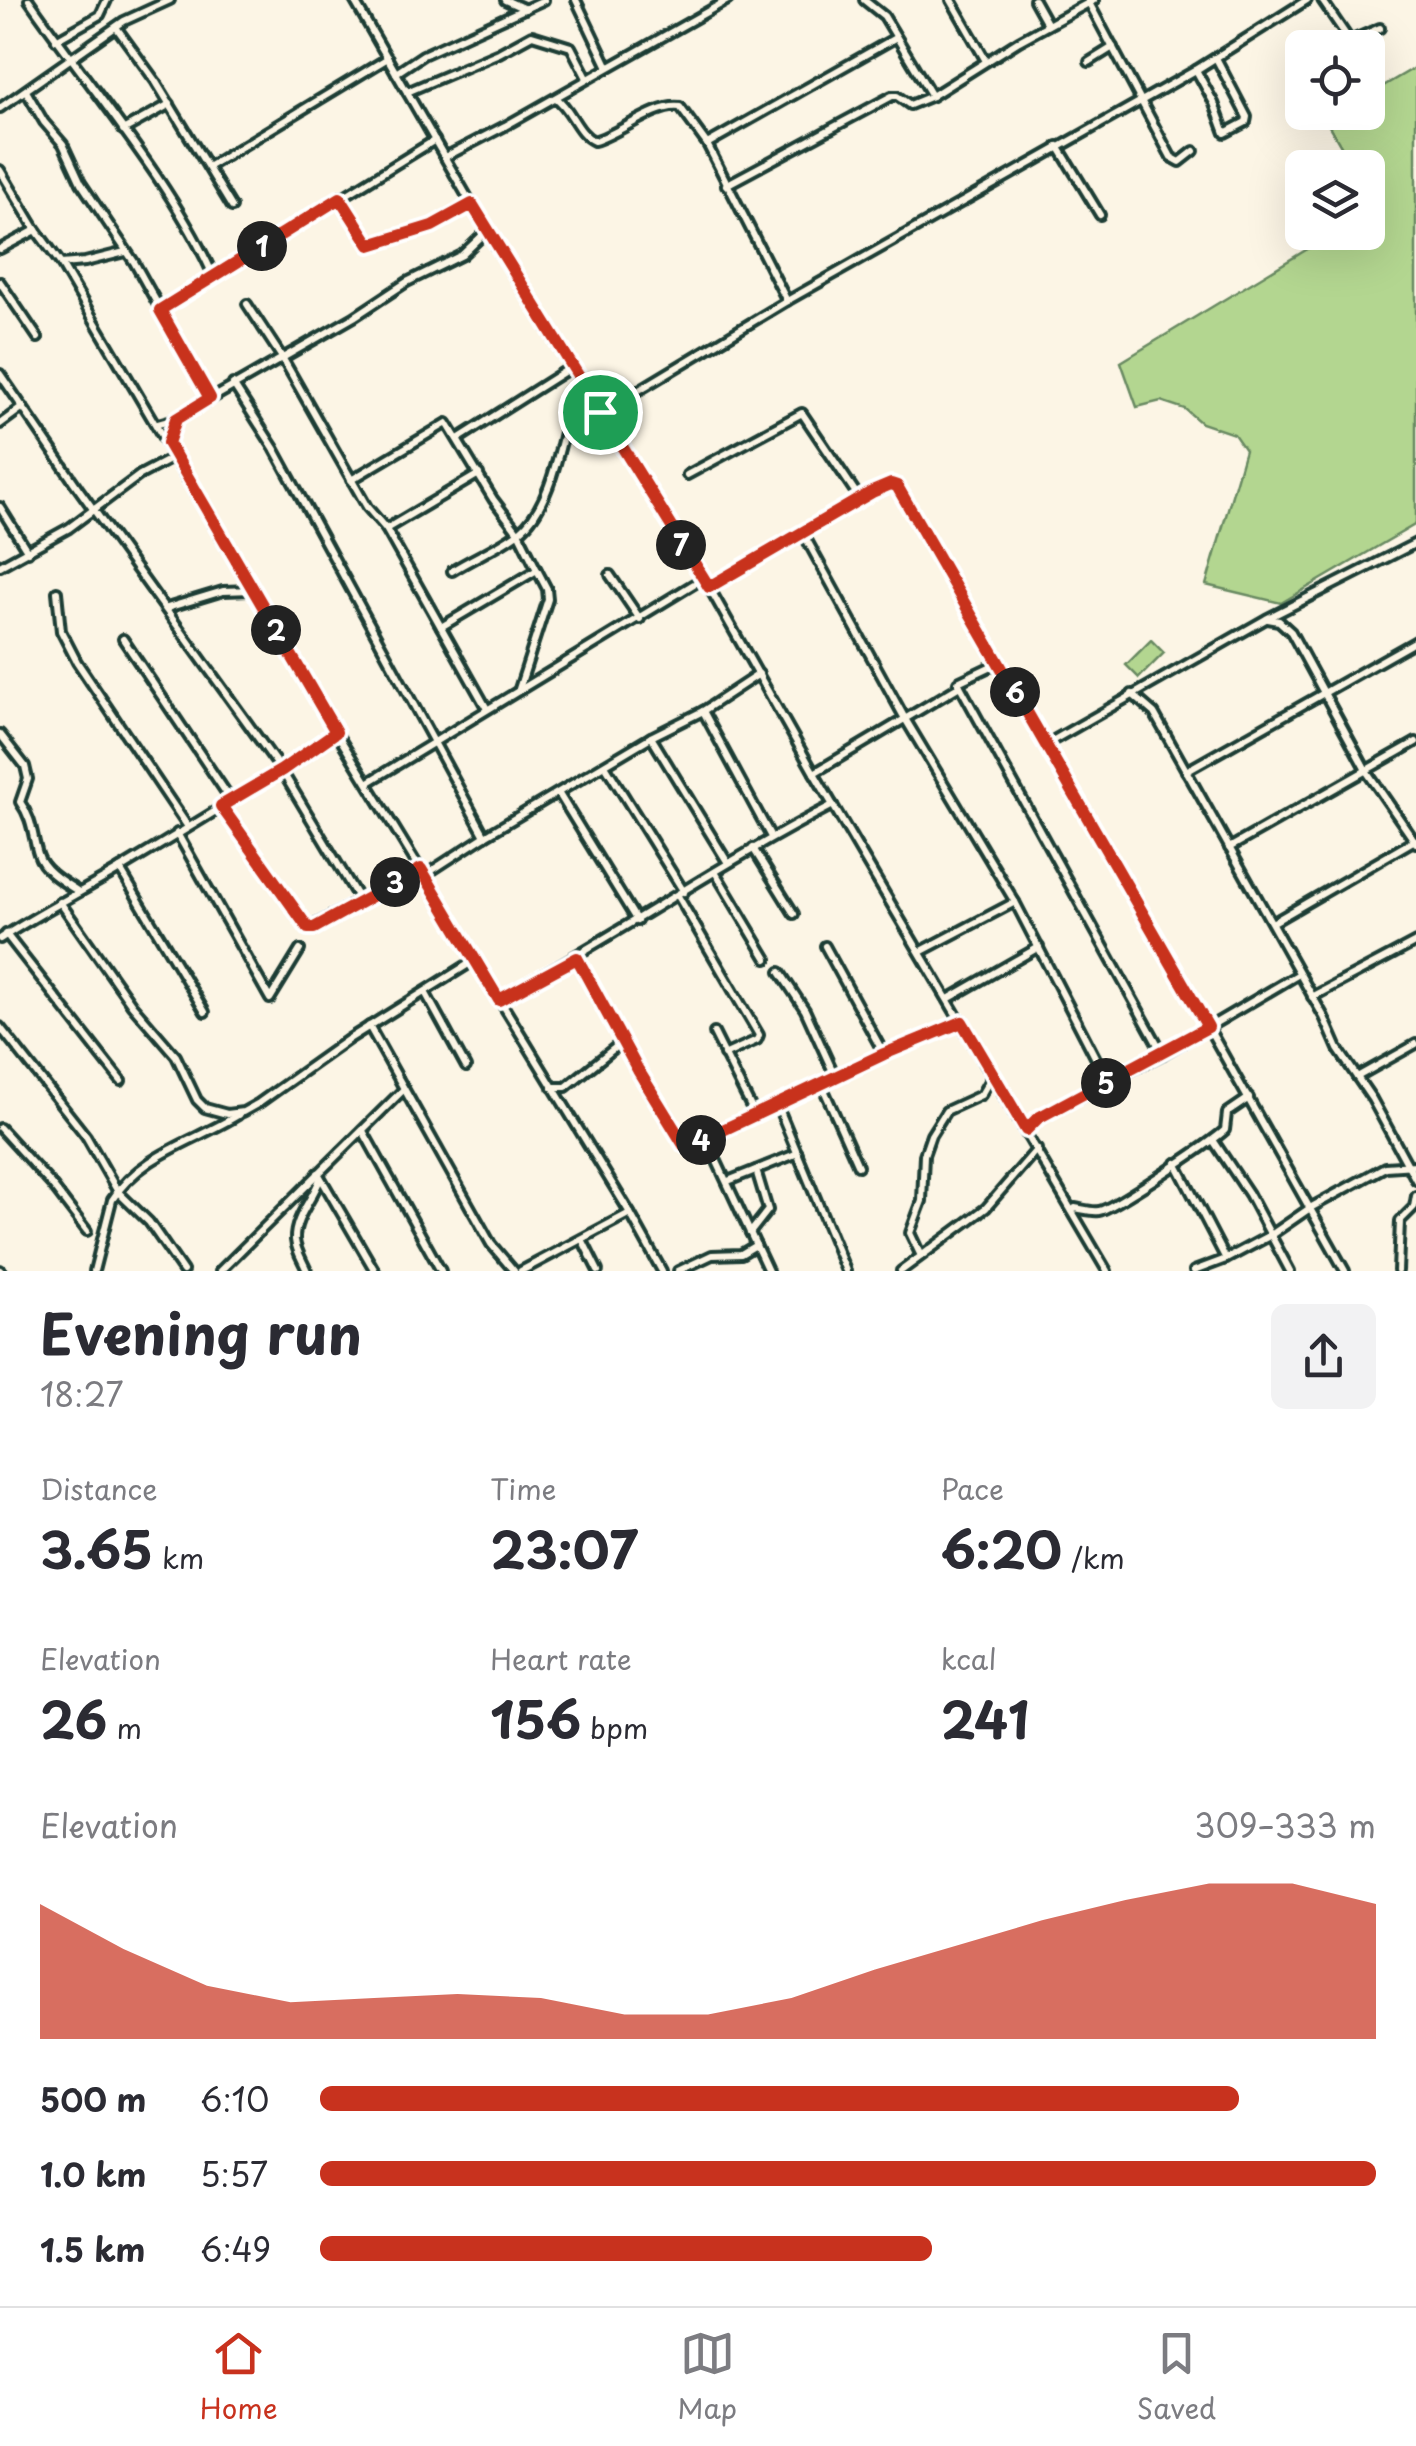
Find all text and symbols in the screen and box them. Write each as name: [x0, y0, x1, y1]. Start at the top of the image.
map controls: [1285, 30, 1385, 250]
button: locate: [1285, 30, 1385, 130]
button: layers: [1285, 150, 1385, 250]
pin: 1: [237, 221, 287, 271]
text: 1: [255, 224, 269, 267]
pin: [558, 370, 643, 455]
icon: arrive: [573, 385, 628, 440]
pin: 7: [656, 520, 706, 570]
text: 7: [673, 523, 689, 566]
pin: 2: [251, 605, 301, 655]
text: 2: [266, 608, 286, 651]
pin: 6: [990, 667, 1040, 717]
text: 6: [1005, 670, 1025, 713]
pin: 3: [370, 857, 420, 907]
text: 3: [386, 860, 404, 903]
pin: 5: [1081, 1058, 1131, 1108]
text: 5: [1097, 1061, 1115, 1104]
pin: 4: [676, 1115, 726, 1165]
text: 4: [691, 1118, 711, 1161]
text: Evening run: [40, 1291, 362, 1374]
button: share: [1271, 1304, 1376, 1409]
text: 18:27: [40, 1370, 123, 1418]
text: Distance: [40, 1467, 158, 1510]
text: Time: [490, 1467, 557, 1510]
text: Pace: [941, 1467, 1004, 1510]
text: 3.65: [40, 1510, 153, 1586]
text: 23:07: [490, 1510, 638, 1586]
text: 6:20: [941, 1510, 1062, 1586]
text: km: [153, 1536, 204, 1579]
text: /km: [1062, 1536, 1125, 1579]
text: Elevation: [40, 1637, 161, 1680]
text: Heart rate: [490, 1637, 632, 1680]
text: kcal: [941, 1637, 997, 1680]
text: 26: [40, 1680, 107, 1756]
text: 156: [490, 1680, 581, 1756]
text: 241: [941, 1680, 1030, 1756]
text: m: [107, 1706, 142, 1749]
text: bpm: [581, 1706, 648, 1749]
text: Elevation: [40, 1801, 178, 1849]
text: 309–333 m: [1194, 1801, 1376, 1849]
text: 500 m: [40, 2075, 146, 2123]
text: 6:10: [200, 2075, 269, 2123]
text: 1.0 km: [40, 2150, 146, 2198]
text: 5:57: [200, 2150, 268, 2198]
text: 1.5 km: [40, 2225, 145, 2273]
text: 6:49: [200, 2225, 271, 2273]
tab: Home: [200, 2326, 278, 2429]
tab: Map: [677, 2326, 737, 2429]
tab: Saved: [1137, 2326, 1216, 2429]

